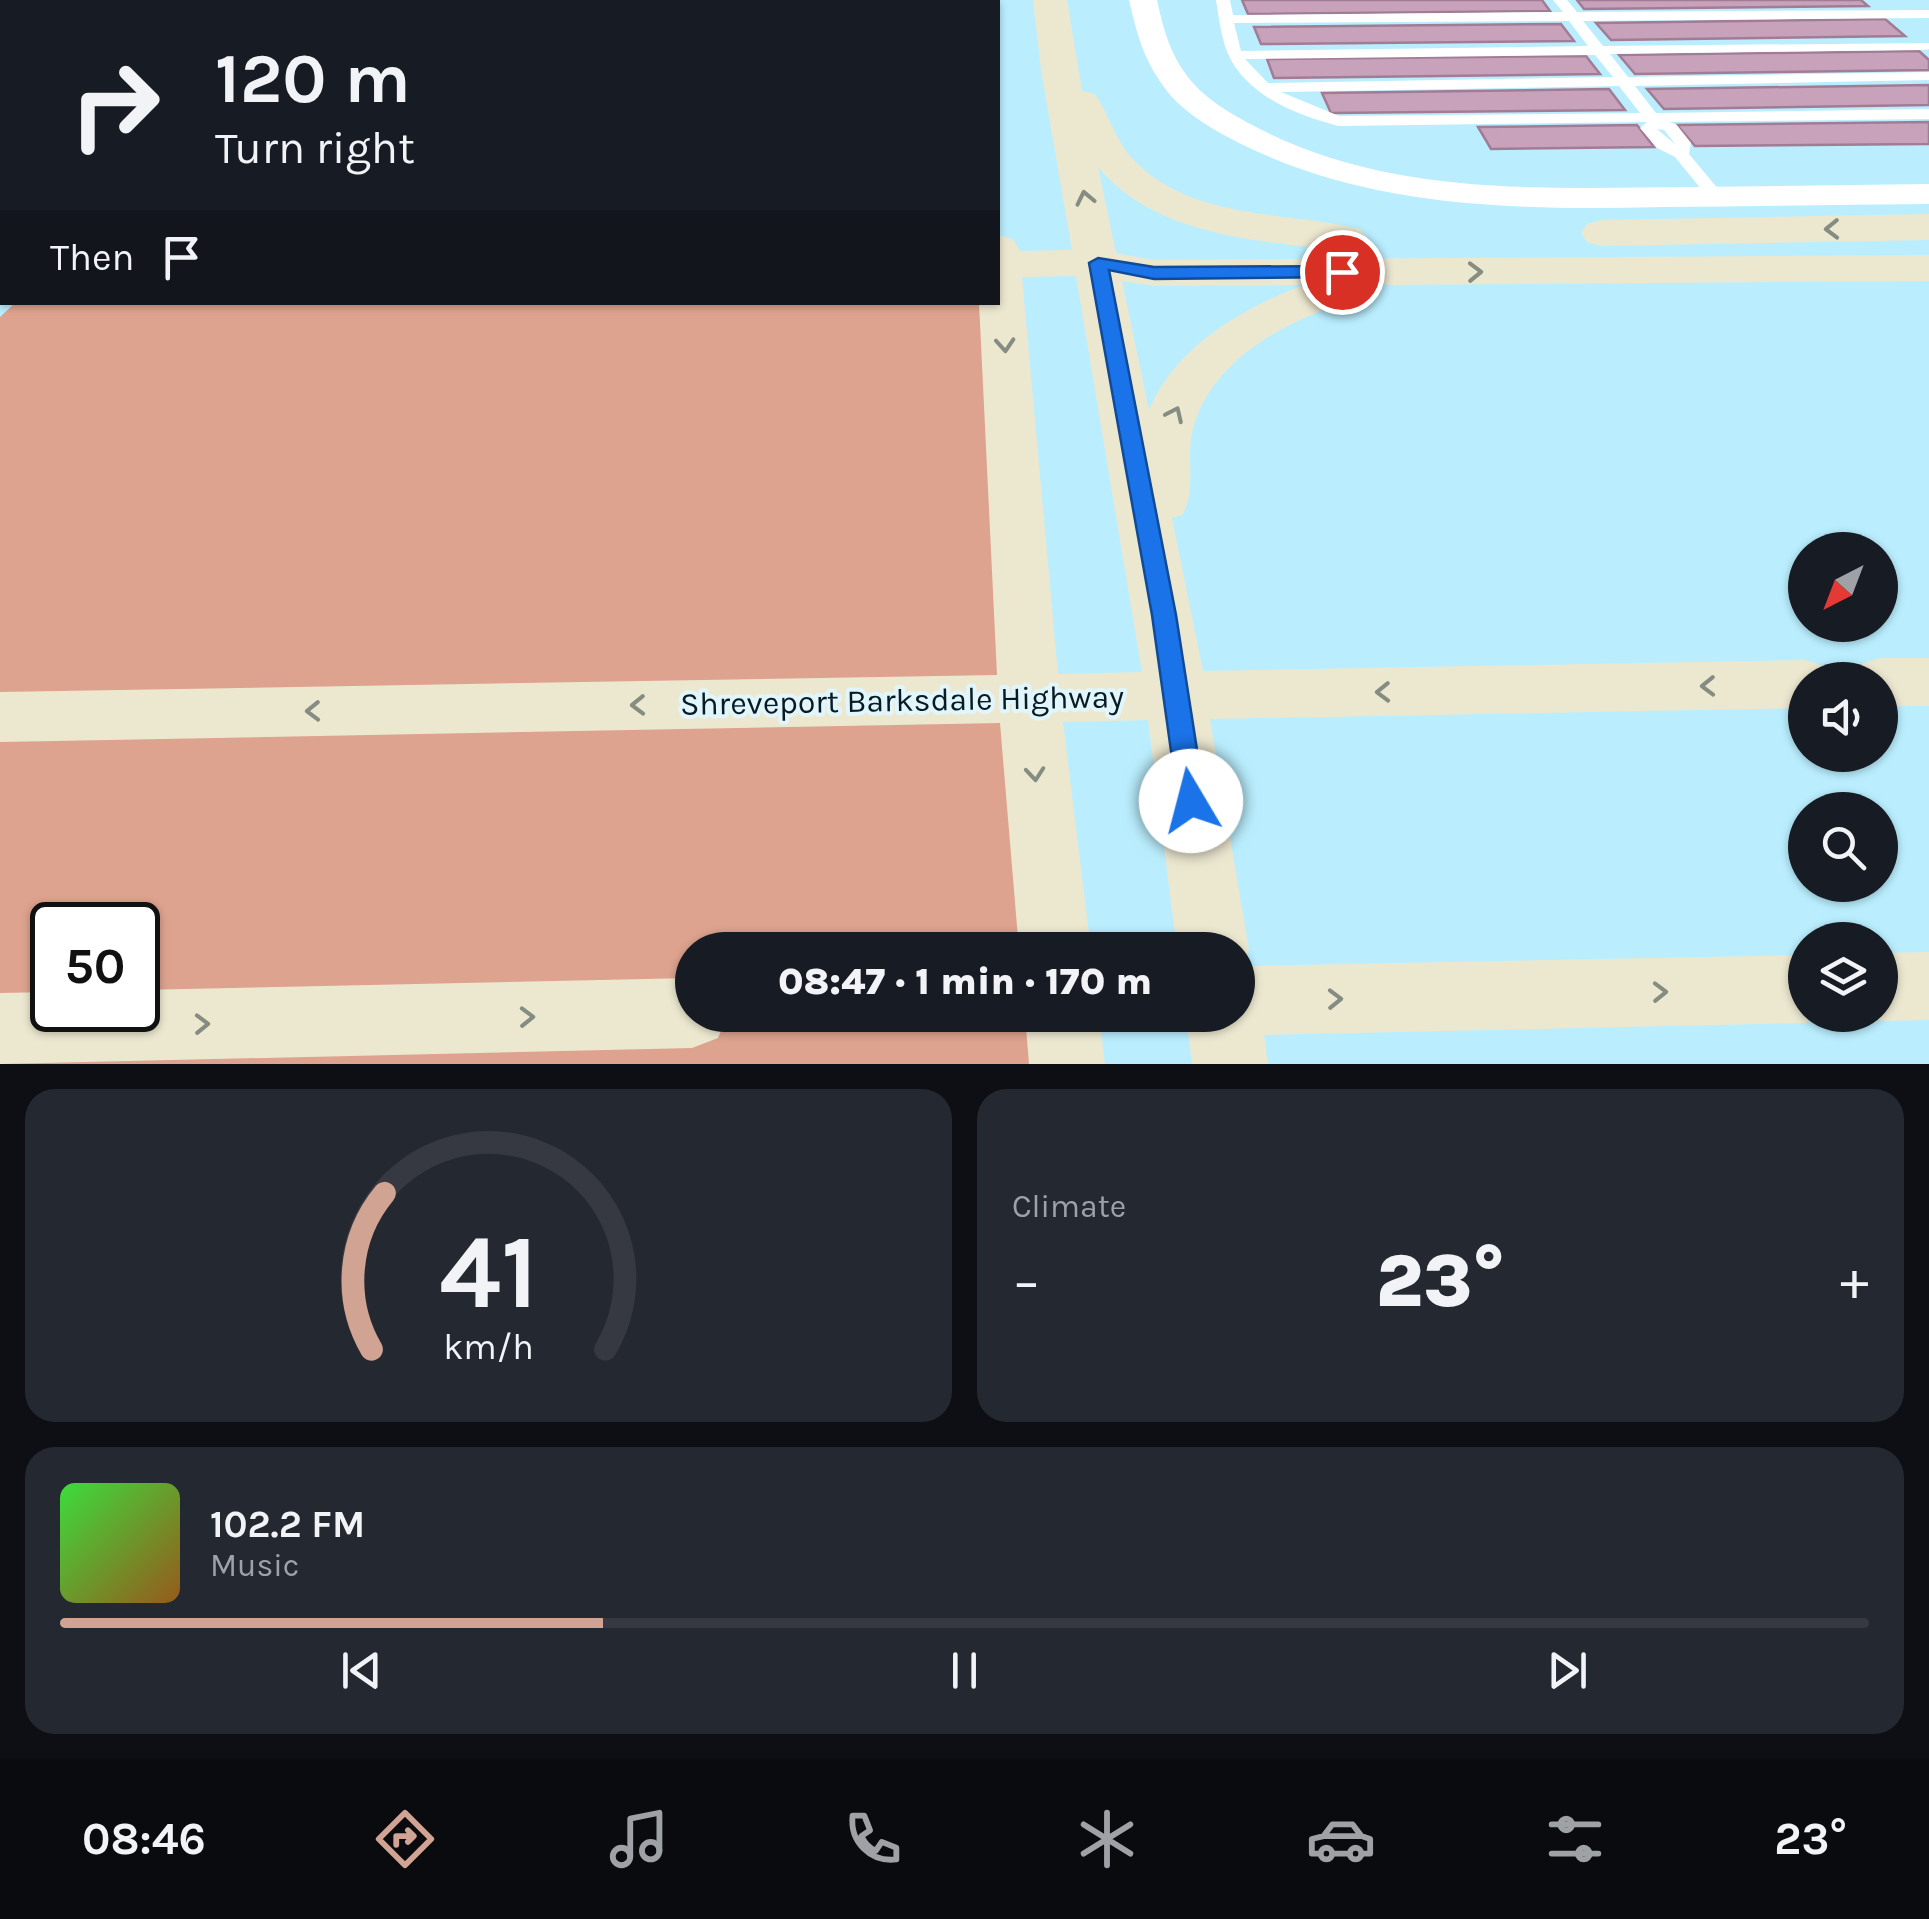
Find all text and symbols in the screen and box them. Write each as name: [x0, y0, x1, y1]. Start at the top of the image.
text: 120 m: [215, 38, 411, 120]
icon: right: [50, 40, 180, 170]
text: Turn right: [215, 122, 415, 174]
one-way arrow: [1076, 190, 1097, 207]
one-way arrow: [1823, 218, 1839, 239]
icon: arrive: [154, 230, 209, 285]
pin: [1300, 230, 1385, 315]
text: Then: [50, 235, 134, 280]
icon: arrive: [1315, 245, 1370, 300]
one-way arrow: [1468, 261, 1483, 283]
one-way arrow: [993, 338, 1015, 354]
one-way arrow: [1162, 406, 1182, 424]
north arrow: [1788, 532, 1898, 642]
map controls: [1788, 532, 1898, 1032]
button: sound: [1788, 662, 1898, 772]
one-way arrow: [1699, 675, 1715, 696]
street label: Shreveport Barksdale Highway: [680, 678, 1124, 723]
one-way arrow: [1374, 681, 1390, 702]
one-way arrow: [629, 694, 644, 716]
one-way arrow: [304, 700, 320, 722]
position arrow: [1139, 749, 1243, 853]
one-way arrow: [1024, 767, 1046, 783]
button: search: [1788, 792, 1898, 902]
speed limit sign: 50: [30, 902, 160, 1032]
button: layers: [1788, 922, 1898, 1032]
text: 08:47 · 1 min · 170 m: [778, 959, 1152, 1004]
one-way arrow: [1652, 981, 1668, 1003]
one-way arrow: [1327, 989, 1343, 1010]
one-way arrow: [520, 1007, 536, 1028]
one-way arrow: [195, 1014, 211, 1035]
text: Climate: [1012, 1188, 1126, 1225]
text: 41: [439, 1212, 538, 1333]
text: 23°: [1376, 1237, 1505, 1325]
text: −: [1012, 1249, 1041, 1313]
text: +: [1840, 1249, 1869, 1313]
text: km/h: [443, 1326, 534, 1368]
text: 102.2 FM: [210, 1502, 365, 1547]
text: Music: [210, 1547, 299, 1584]
icon: previous: [334, 1643, 389, 1698]
icon: pause: [937, 1643, 992, 1698]
icon: next: [1540, 1643, 1595, 1698]
icon: directions: [370, 1804, 440, 1874]
icon: music: [604, 1804, 674, 1874]
icon: phone: [838, 1804, 908, 1874]
icon: climate: [1072, 1804, 1142, 1874]
icon: car: [1306, 1804, 1376, 1874]
icon: filters: [1540, 1804, 1610, 1874]
text: 08:46: [82, 1813, 206, 1865]
text: 23°: [1774, 1813, 1847, 1865]

